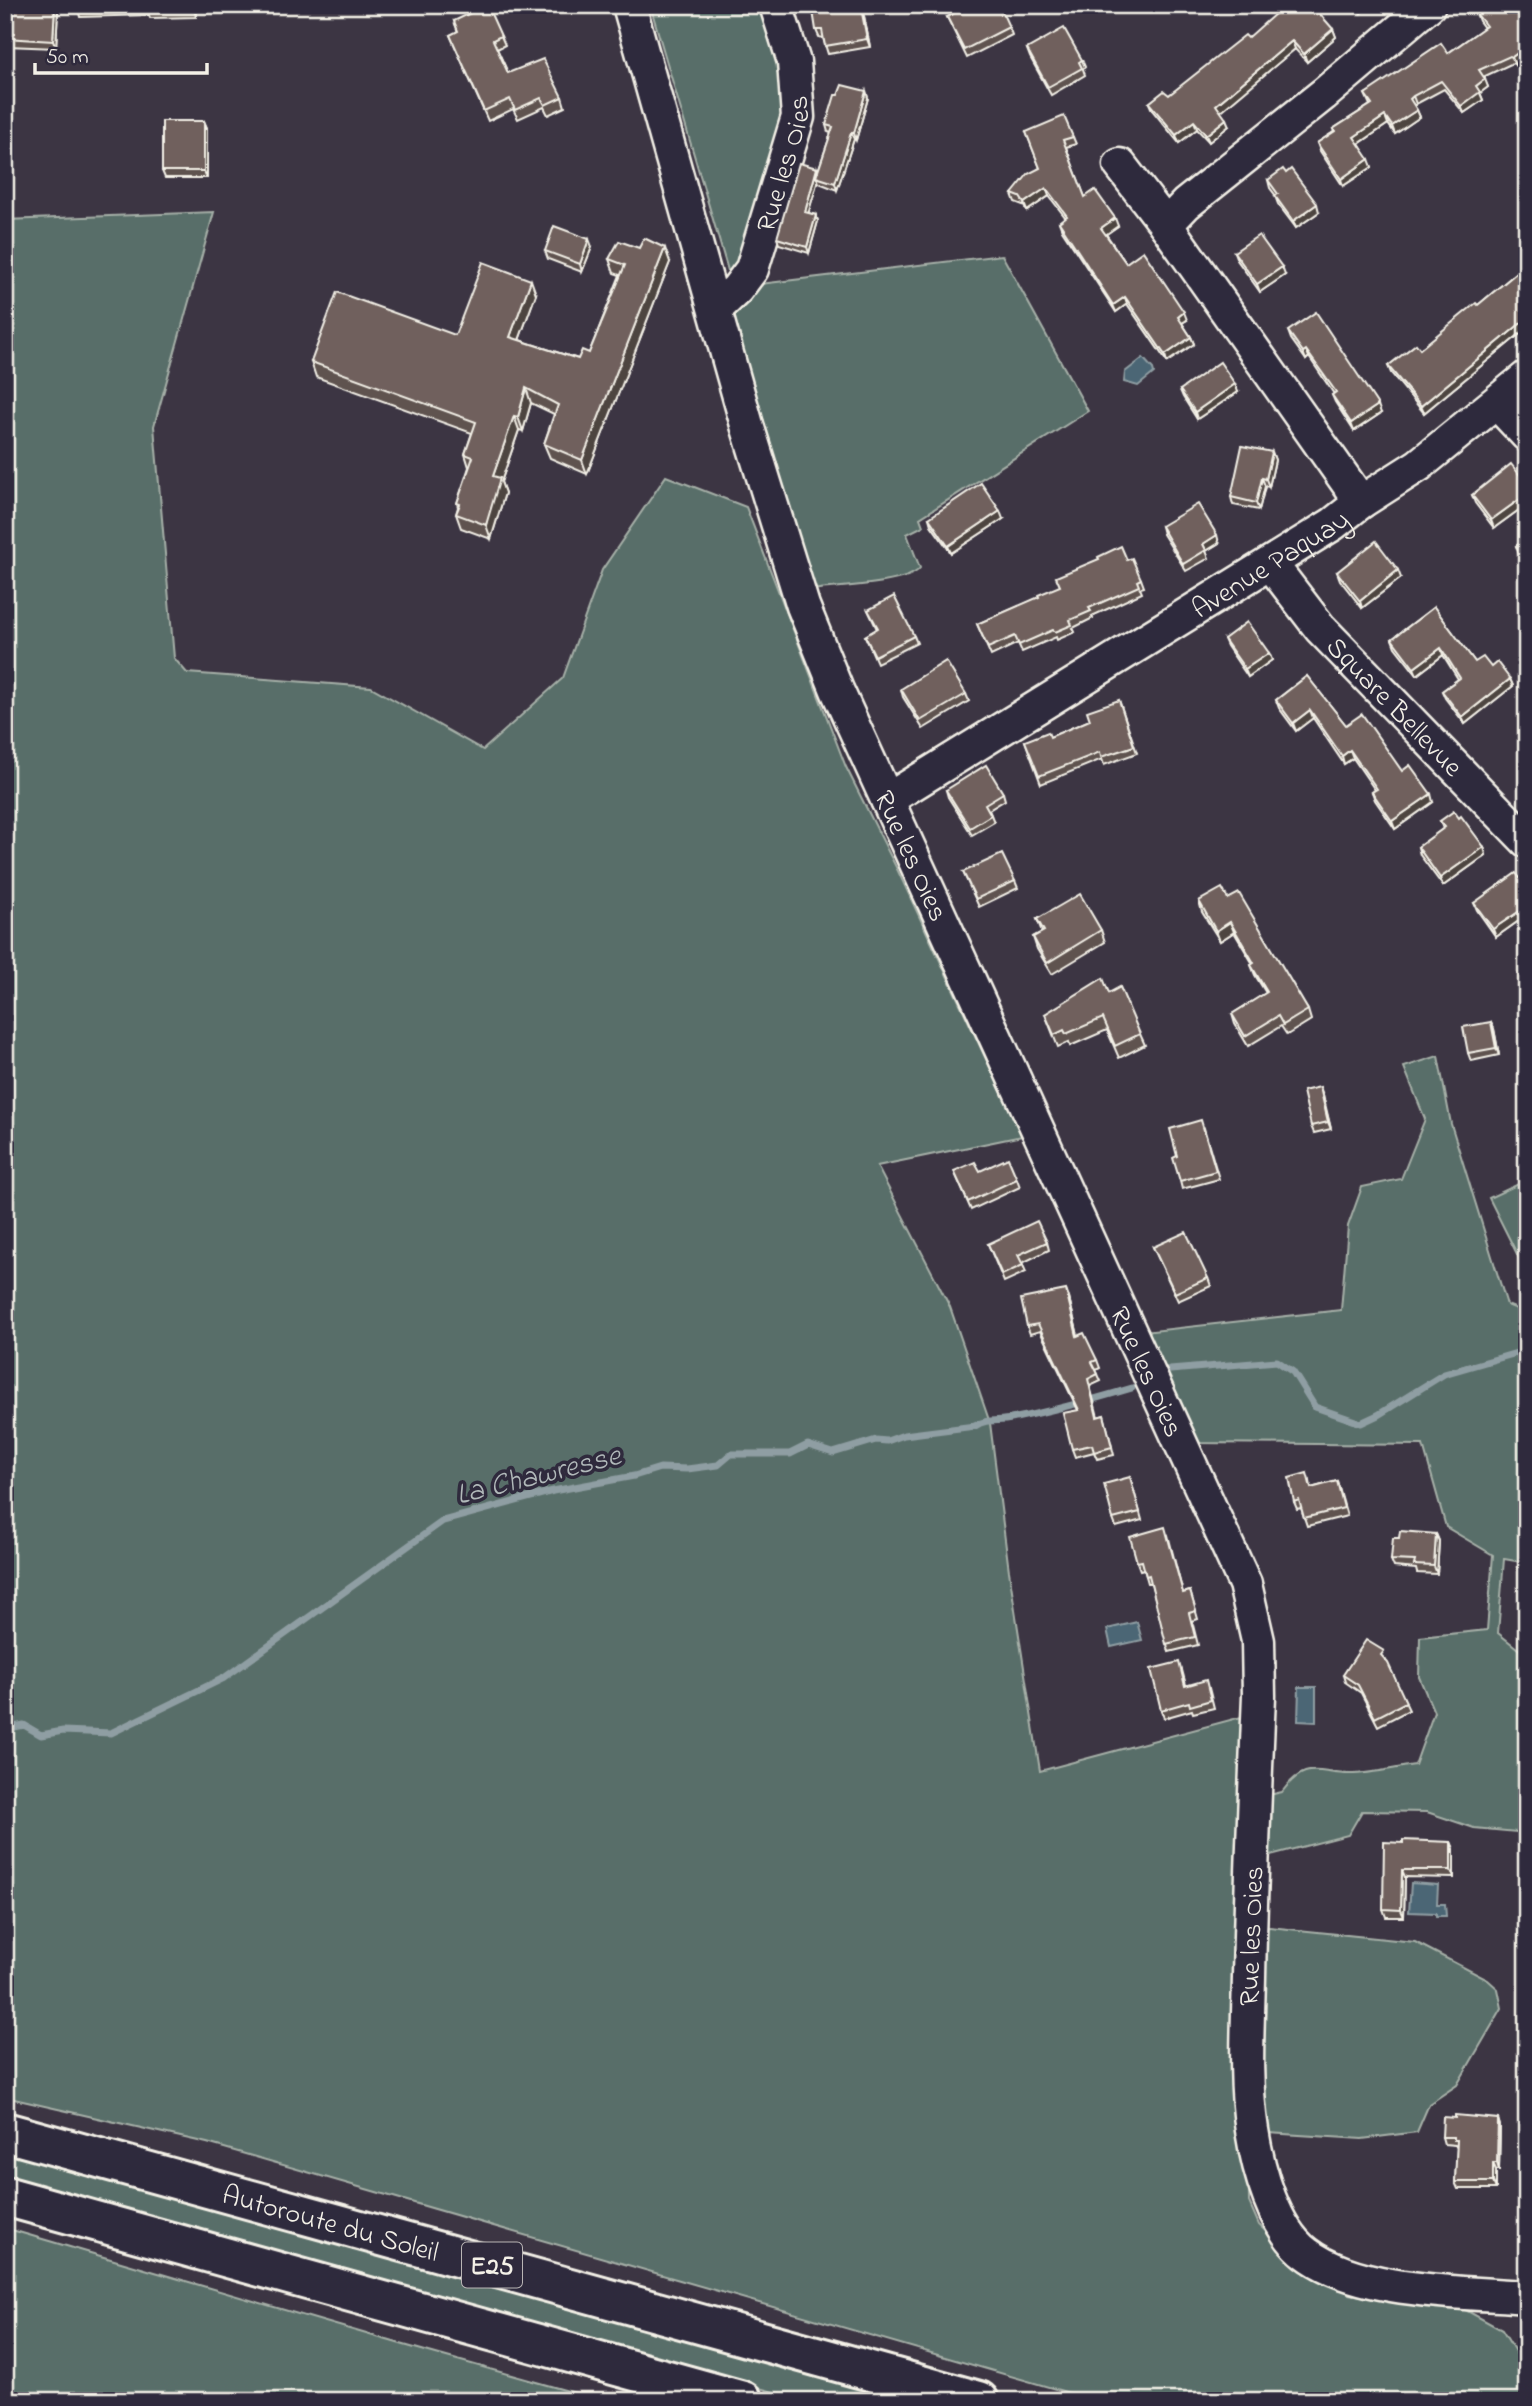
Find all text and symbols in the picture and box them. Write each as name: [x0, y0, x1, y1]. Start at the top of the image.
scale bar: [35, 32, 206, 76]
text: 50 m: [46, 43, 89, 73]
street label: Rue les Oies: [747, 94, 822, 238]
street label: Avenue Paquay: [1185, 501, 1360, 631]
street label: Square Bellevue: [1315, 629, 1471, 788]
street label: Rue les Oies: [862, 785, 957, 929]
street label: Rue les Oies: [1097, 1300, 1192, 1445]
water label: La Chawresse: [452, 1435, 627, 1519]
street label: Rue les Oies: [1231, 1866, 1276, 2007]
street label: Autoroute du Soleil: [217, 2176, 443, 2275]
road number: E25: [462, 2242, 522, 2288]

